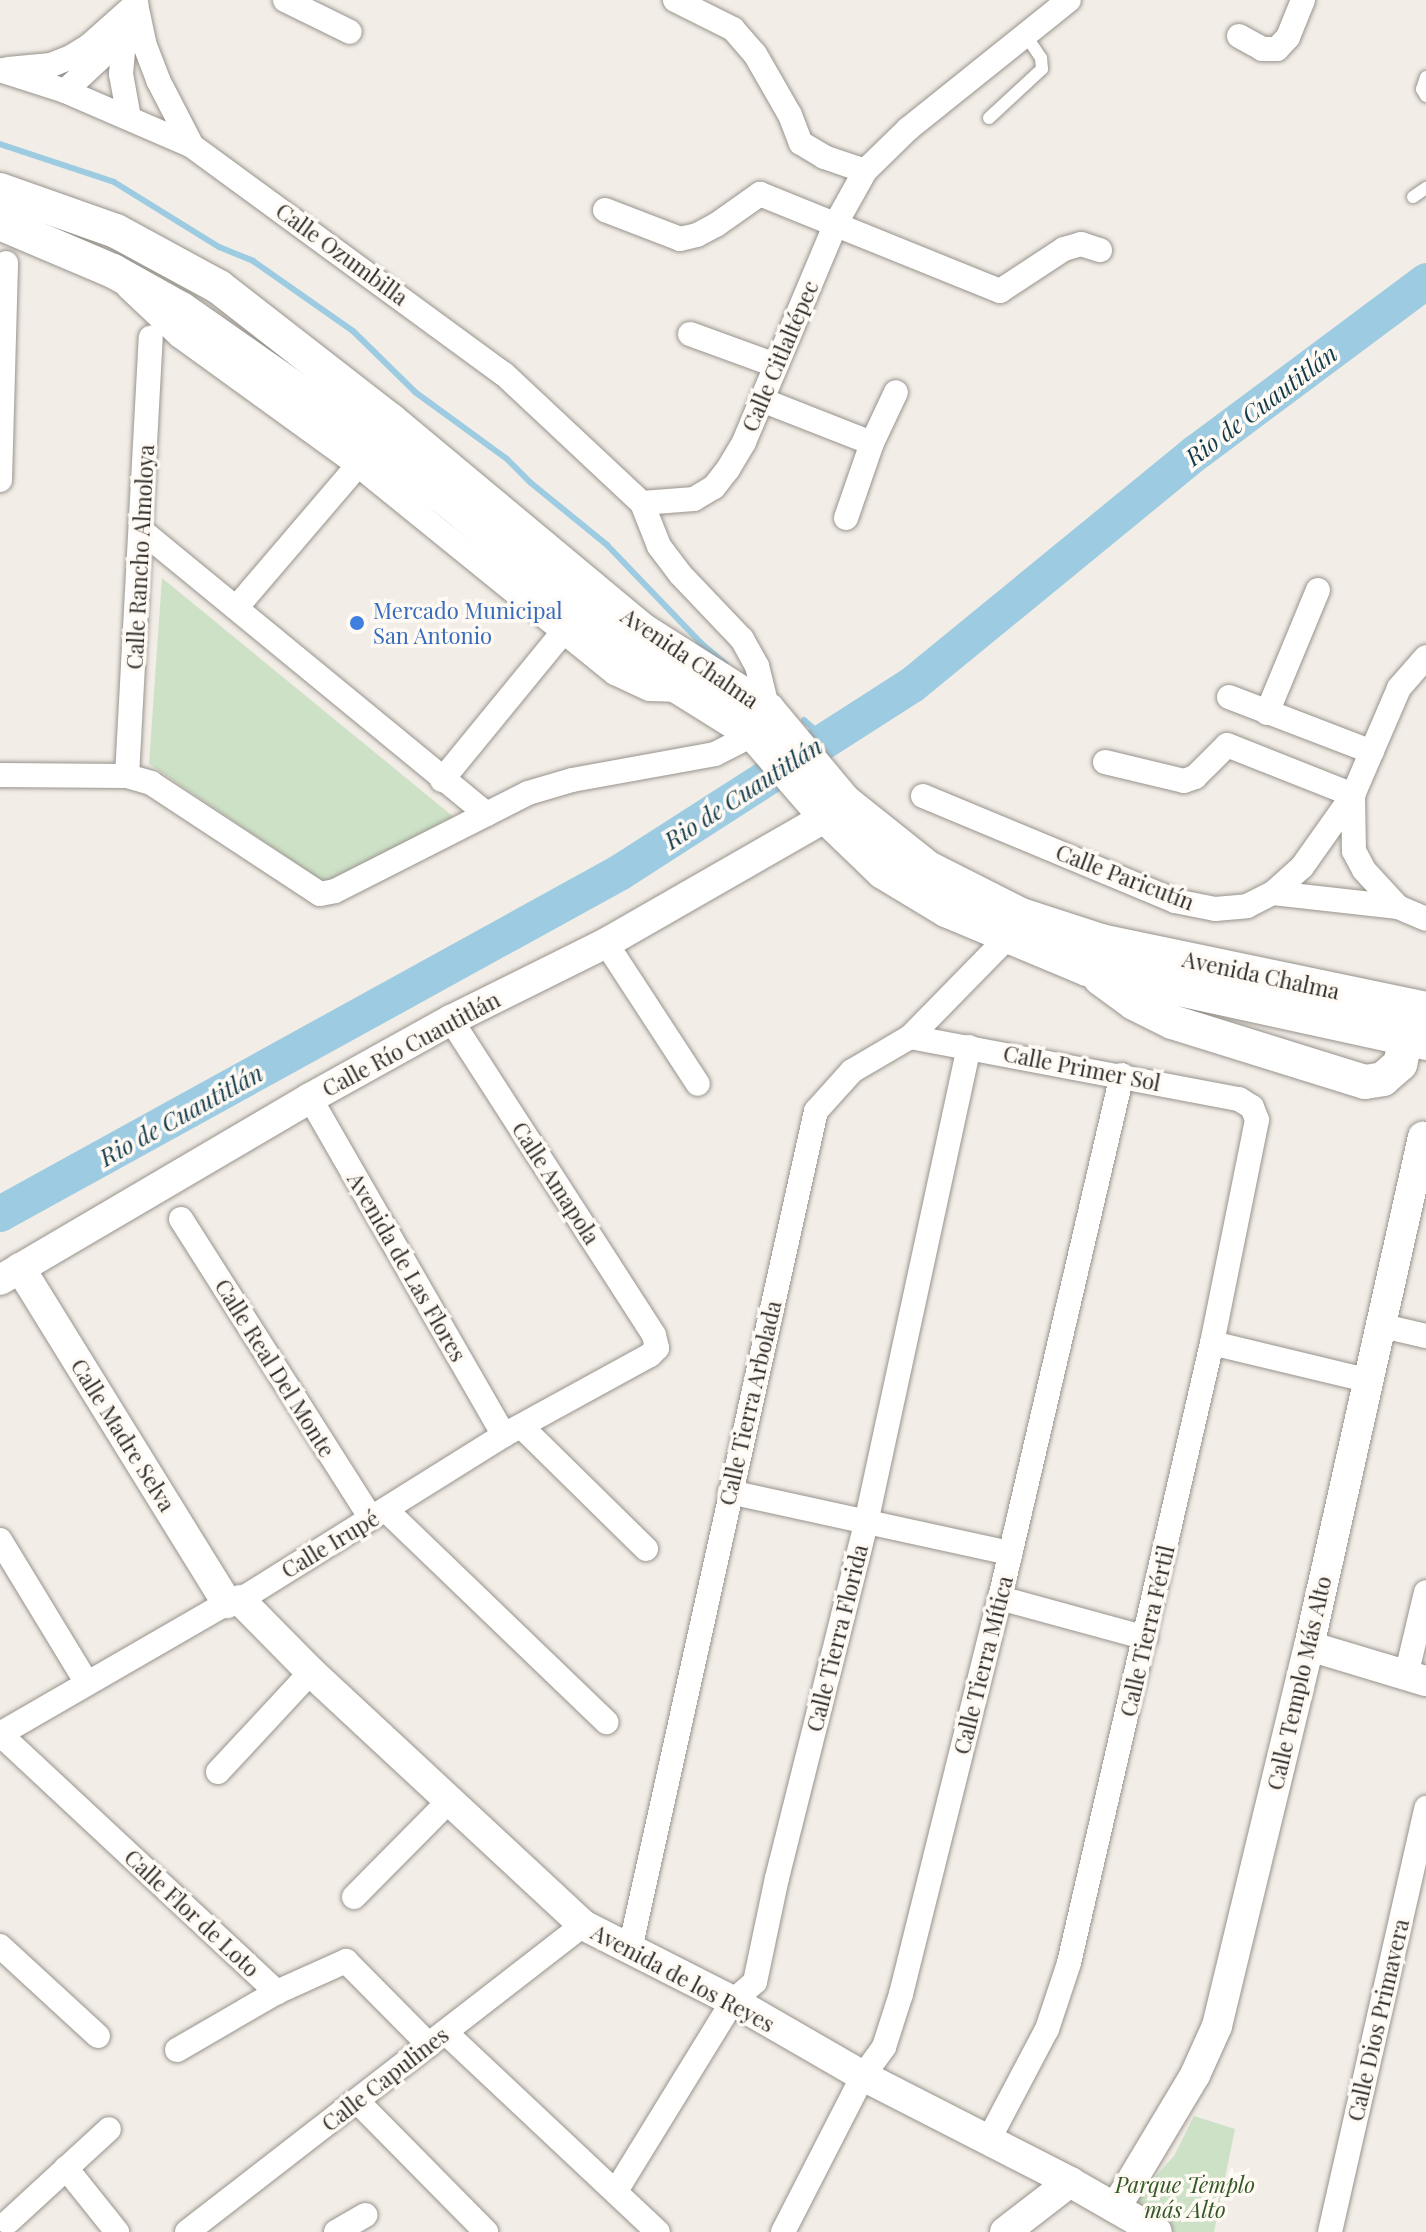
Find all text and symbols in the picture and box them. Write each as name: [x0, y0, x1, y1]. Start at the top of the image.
street label: Calle Ozumbilla: [271, 197, 413, 311]
street label: Calle Citlaltépec: [736, 277, 824, 435]
water label: Rio de Cuautitlán: [1179, 339, 1343, 471]
street label: Calle Rancho Almoloya: [121, 443, 159, 671]
place label: Mercado Municipal San Antonio: [373, 597, 563, 648]
street label: Avenida Chalma: [616, 602, 764, 714]
marker: Mercado Municipal San Antonio: [348, 614, 366, 632]
water label: Rio de Cuautitlán: [659, 731, 827, 855]
street label: Calle Paricutín: [1052, 839, 1198, 915]
street label: Avenida Chalma: [1180, 945, 1342, 1005]
street label: Calle Río Cuautitlán: [318, 986, 504, 1102]
street label: Calle Primer Sol: [1001, 1040, 1163, 1096]
water label: Rio de Cuautitlán: [94, 1058, 268, 1172]
street label: Calle Amapola: [506, 1117, 606, 1249]
street label: Avenida de Las Flores: [342, 1168, 472, 1366]
street label: Calle Real Del Monte: [210, 1274, 340, 1462]
street label: Calle Tierra Arbolada: [713, 1297, 787, 1509]
street label: Calle Madre Selva: [66, 1354, 180, 1516]
street label: Calle Irupé: [276, 1505, 384, 1583]
street label: Calle Tierra Florida: [801, 1541, 873, 1735]
street label: Calle Tierra Fértil: [1114, 1542, 1180, 1720]
street label: Calle Tierra Mítica: [948, 1573, 1018, 1757]
street label: Calle Templo Más Alto: [1261, 1573, 1337, 1793]
street label: Calle Flor de Loto: [119, 1844, 265, 1982]
street label: Calle Dios Primavera: [1342, 1916, 1414, 2124]
street label: Avenida de los Reyes: [587, 1918, 779, 2038]
street label: Calle Capulines: [316, 2021, 454, 2137]
park label: Parque Templo más Alto: [1115, 2171, 1255, 2222]

